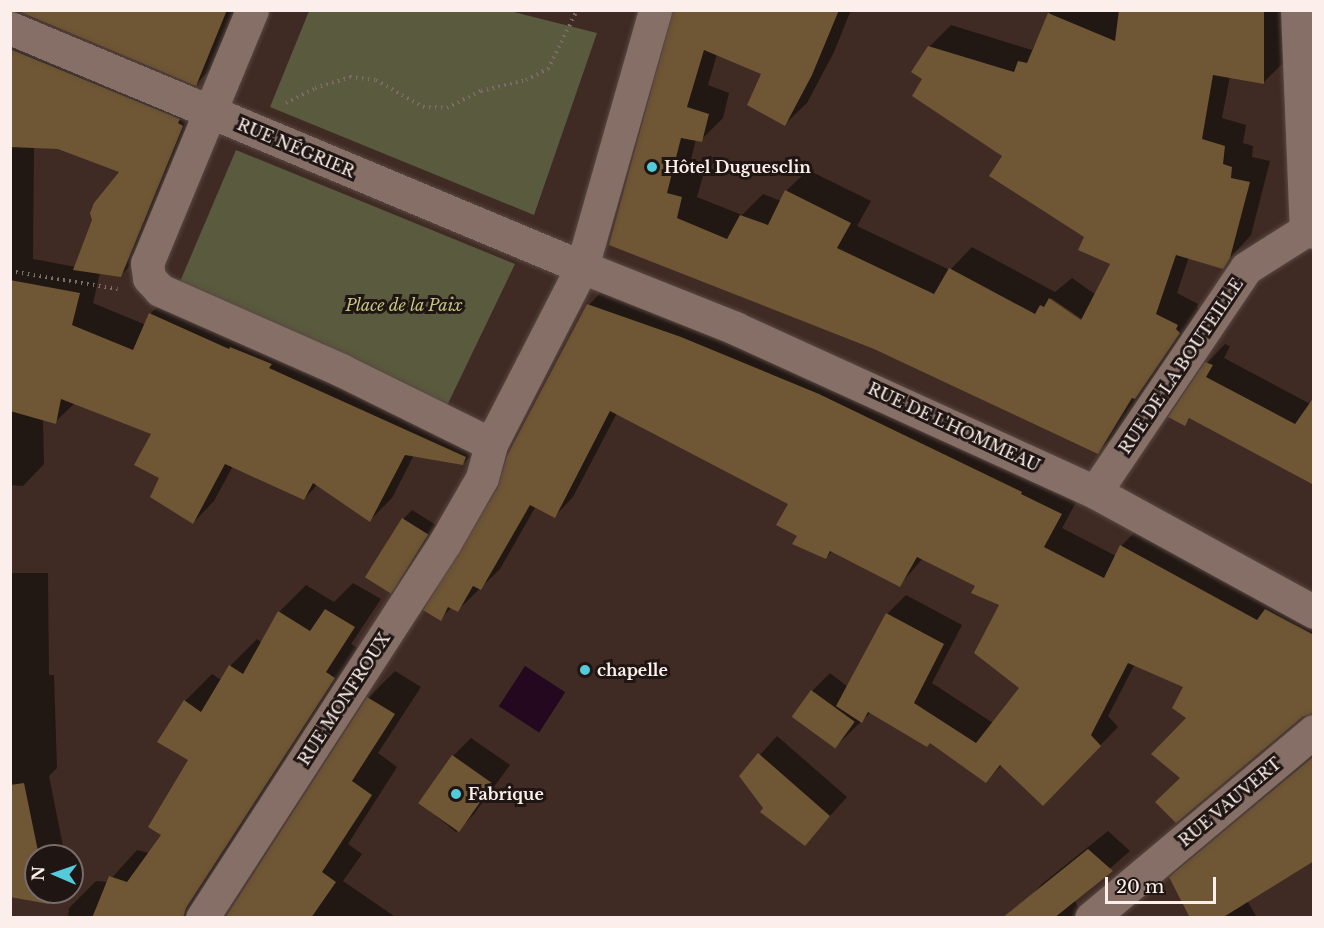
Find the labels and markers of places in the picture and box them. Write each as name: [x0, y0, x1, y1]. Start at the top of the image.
place label: Hôtel Duguesclin: [664, 157, 811, 177]
marker: Hôtel Duguesclin: [645, 160, 659, 174]
place label: chapelle: [597, 660, 668, 680]
marker: chapelle: [578, 663, 592, 677]
place label: Fabrique: [468, 784, 544, 804]
marker: Fabrique: [449, 787, 463, 801]

